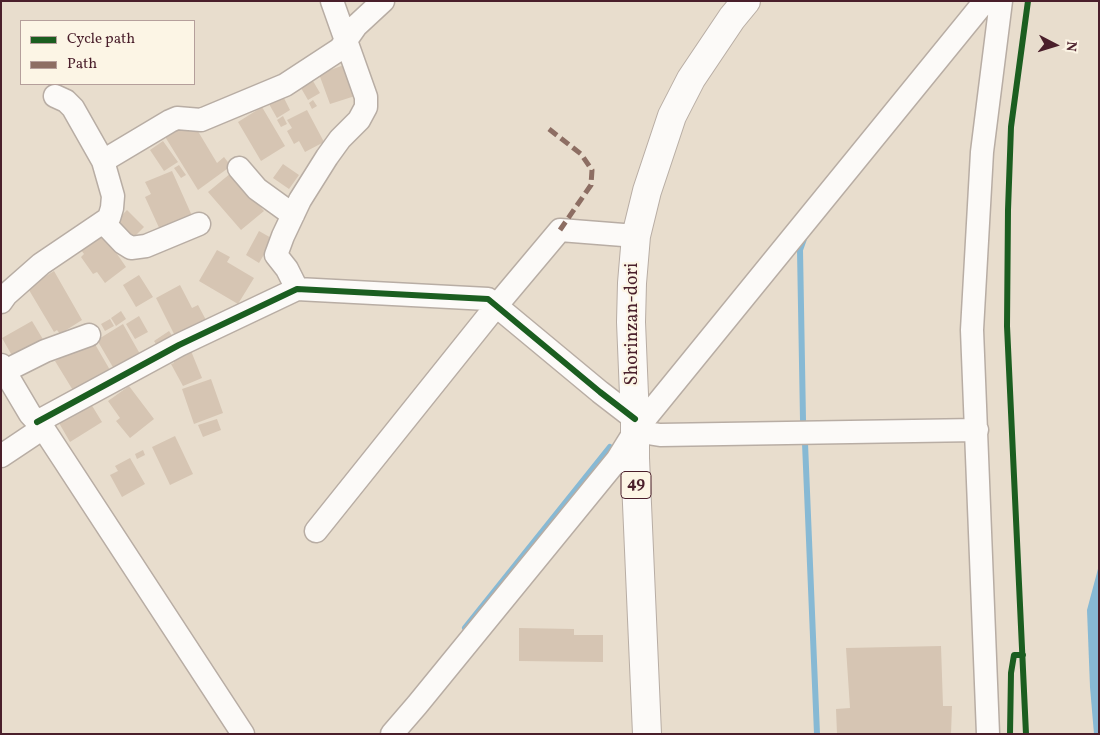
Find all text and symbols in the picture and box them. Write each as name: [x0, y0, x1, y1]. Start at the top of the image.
legend: [20, 20, 195, 85]
north arrow: [1030, 20, 1080, 70]
text: Cycle path: [67, 29, 135, 50]
text: N: [1061, 40, 1080, 52]
text: Path: [67, 54, 97, 75]
street label: Shorinzan-dori: [623, 263, 645, 385]
road number: 49: [621, 472, 651, 498]

